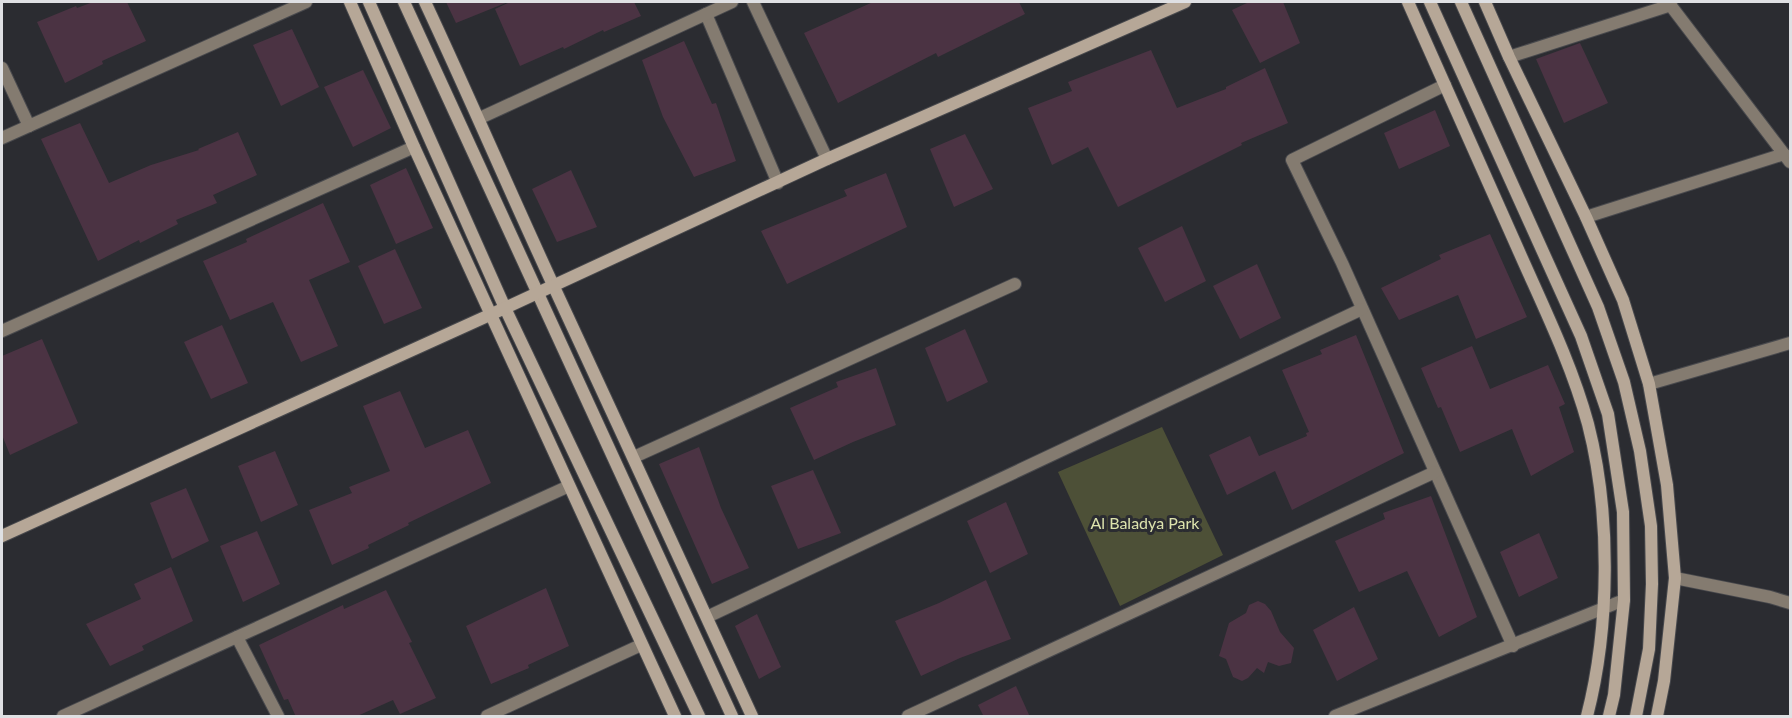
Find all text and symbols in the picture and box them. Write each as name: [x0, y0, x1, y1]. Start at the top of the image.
park label: Al Baladya Park: [1091, 513, 1200, 532]

